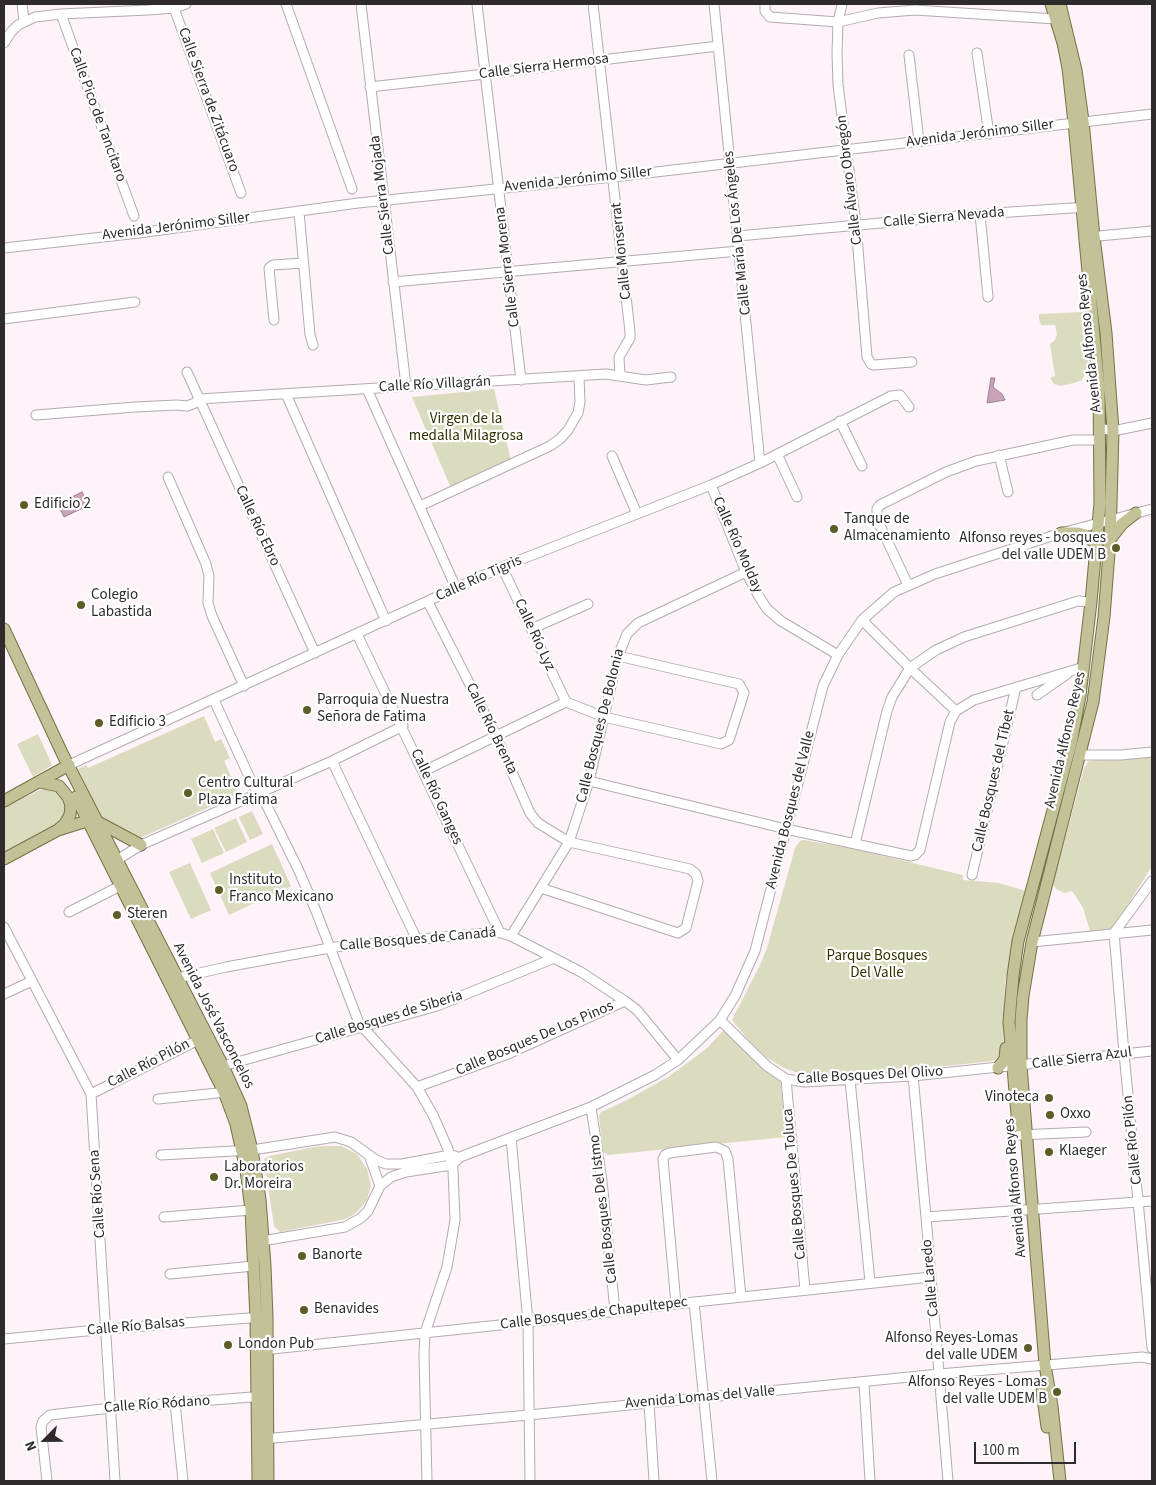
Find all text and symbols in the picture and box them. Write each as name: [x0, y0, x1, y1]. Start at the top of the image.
street label: Calle Sierra de Zitácuaro: [173, 25, 243, 175]
street label: Calle Pico de Tancitaro: [64, 45, 130, 185]
street label: Calle Sierra Hermosa: [478, 50, 610, 84]
street label: Calle Álvaro Obregón: [833, 114, 867, 246]
street label: Avenida Jerónimo Siller: [905, 116, 1055, 152]
street label: Calle Sierra Mojada: [367, 134, 399, 256]
street label: Calle María De Los Ángeles: [720, 150, 756, 316]
street label: Avenida Jerónimo Siller: [503, 163, 653, 197]
street label: Calle Monserrat: [608, 201, 636, 301]
street label: Calle Sierra Nevada: [883, 204, 1005, 232]
street label: Calle Sierra Morena: [492, 206, 524, 328]
street label: Avenida Jerónimo Siller: [101, 209, 251, 245]
street label: Avenida Alfonso Reyes: [1074, 273, 1106, 413]
street label: Calle Río Villagrán: [378, 373, 492, 397]
park label: Virgen de la medalla Milagrosa: [409, 411, 523, 446]
street label: Calle Río Ebro: [230, 483, 284, 569]
street label: Calle Río Molday: [708, 494, 766, 596]
place label: Edificio 2: [34, 496, 91, 514]
marker: Edificio 2: [18, 499, 30, 511]
place label: Tanque de Almacenamiento: [844, 511, 950, 546]
marker: Tanque de Almacenamiento: [828, 523, 840, 535]
place label: Alfonso reyes - bosques del valle UDEM B: [959, 530, 1106, 565]
marker: Alfonso reyes - bosques del valle UDEM B: [1110, 542, 1122, 554]
street label: Calle Río Tigris: [433, 552, 525, 606]
place label: Colegio Labastida: [91, 587, 152, 622]
street label: Calle Río Lyz: [509, 596, 559, 674]
marker: Colegio Labastida: [75, 599, 87, 611]
street label: Calle Bosques De Bolonia: [573, 647, 629, 805]
street label: Avenida Alfonso Reyes: [1042, 670, 1090, 810]
street label: Calle Río Brenta: [461, 680, 521, 778]
place label: Parroquia de Nuestra Señora de Fatima: [317, 692, 449, 727]
marker: Parroquia de Nuestra Señora de Fatima: [301, 704, 313, 716]
street label: Calle Bosques del Tíbet: [969, 708, 1019, 854]
place label: Edificio 3: [109, 714, 166, 732]
marker: Edificio 3: [93, 717, 105, 729]
street label: Avenida Bosques del Valle: [763, 729, 819, 891]
street label: Calle Río Ganges: [406, 746, 466, 848]
place label: Centro Cultural Plaza Fatima: [198, 775, 293, 810]
marker: Centro Cultural Plaza Fatima: [182, 787, 194, 799]
place label: Instituto Franco Mexicano: [229, 872, 334, 907]
marker: Instituto Franco Mexicano: [213, 884, 225, 896]
place label: Steren: [127, 906, 168, 924]
marker: Steren: [111, 909, 123, 921]
street label: Calle Bosques de Canadá: [339, 924, 497, 956]
street label: Avenida José Vasconcelos: [168, 940, 258, 1092]
park label: Parque Bosques Del Valle: [827, 948, 927, 983]
street label: Calle Bosques de Siberia: [313, 987, 465, 1049]
street label: Calle Bosques De Los Pinos: [453, 998, 617, 1080]
street label: Calle Río Pilón: [105, 1036, 193, 1092]
street label: Calle Sierra Azul: [1031, 1044, 1133, 1074]
street label: Calle Bosques Del Olivo: [796, 1063, 944, 1089]
place label: Vinoteca: [985, 1089, 1039, 1107]
marker: Vinoteca: [1043, 1092, 1055, 1104]
street label: Calle Río Pilón: [1119, 1094, 1147, 1186]
place label: Oxxo: [1060, 1106, 1091, 1124]
street label: Calle Bosques De Toluca: [779, 1108, 811, 1260]
marker: Oxxo: [1044, 1109, 1056, 1121]
street label: Avenida Alfonso Reyes: [1001, 1118, 1031, 1258]
street label: Calle Bosques Del Istmo: [586, 1134, 622, 1284]
place label: Klaeger: [1059, 1143, 1106, 1161]
marker: Klaeger: [1043, 1146, 1055, 1158]
street label: Calle Río Sena: [86, 1149, 110, 1239]
place label: Laboratorios Dr. Moreira: [224, 1159, 304, 1194]
marker: Laboratorios Dr. Moreira: [208, 1171, 220, 1183]
street label: Calle Laredo: [919, 1238, 943, 1318]
place label: Banorte: [312, 1247, 362, 1265]
marker: Banorte: [296, 1250, 308, 1262]
street label: Calle Bosques de Chapultepec: [499, 1294, 689, 1334]
place label: Benavides: [314, 1301, 379, 1319]
marker: Benavides: [298, 1304, 310, 1316]
street label: Calle Río Balsas: [86, 1314, 186, 1340]
place label: Alfonso Reyes-Lomas del valle UDEM: [885, 1330, 1018, 1365]
place label: London Pub: [238, 1336, 314, 1354]
marker: London Pub: [222, 1339, 234, 1351]
marker: Alfonso Reyes-Lomas del valle UDEM: [1022, 1342, 1034, 1354]
place label: Alfonso Reyes - Lomas del valle UDEM B: [908, 1374, 1047, 1409]
street label: Avenida Lomas del Valle: [624, 1382, 776, 1414]
marker: Alfonso Reyes - Lomas del valle UDEM B: [1051, 1386, 1063, 1398]
street label: Calle Río Ródano: [103, 1392, 211, 1418]
north arrow: [20, 1415, 70, 1465]
scale bar: [976, 1432, 1078, 1464]
text: N: [20, 1438, 42, 1454]
text: 100 m: [982, 1440, 1020, 1461]

